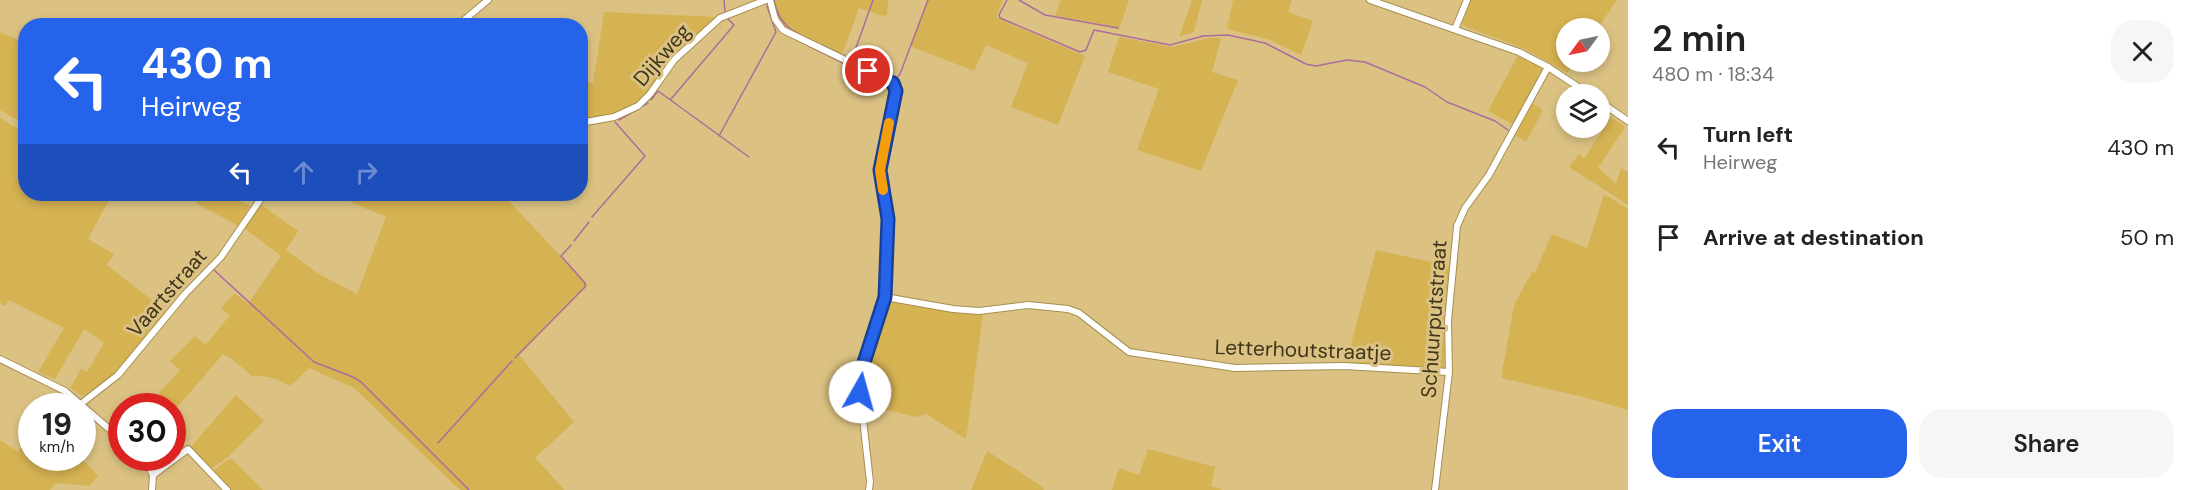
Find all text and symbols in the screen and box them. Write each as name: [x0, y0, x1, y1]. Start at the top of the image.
text: 2 min: [1652, 15, 1746, 62]
street label: Dijkweg: [627, 18, 697, 92]
north arrow: [1556, 18, 1610, 72]
map controls: [1556, 18, 1610, 138]
button: close: [2111, 20, 2174, 83]
text: 430 m: [141, 36, 273, 91]
icon: left: [42, 42, 120, 120]
pin: [842, 45, 893, 96]
icon: arrive: [851, 54, 884, 87]
text: 480 m · 18:34: [1652, 61, 1774, 87]
button: layers: [1556, 84, 1610, 138]
text: Heirweg: [141, 89, 242, 124]
text: Turn left: [1703, 120, 1793, 149]
icon: left: [1652, 131, 1685, 164]
text: 430 m: [2107, 133, 2174, 162]
text: Heirweg: [1703, 149, 1778, 175]
icon: left: [224, 156, 257, 189]
icon: ahead: [287, 156, 320, 189]
icon: right: [350, 156, 383, 189]
icon: arrive: [1652, 221, 1685, 254]
text: Arrive at destination: [1703, 223, 1924, 252]
text: 50 m: [2120, 223, 2174, 252]
street label: Schuurputstraat: [1415, 239, 1453, 399]
street label: Vaartstraat: [121, 243, 213, 343]
street label: Letterhoutstraatje: [1214, 333, 1392, 367]
position arrow: [828, 360, 892, 424]
speed limit sign: 30: [108, 393, 186, 471]
text: 19: [42, 405, 72, 444]
button: Exit: [1652, 409, 1907, 478]
button: Share: [1919, 409, 2174, 478]
text: km/h: [39, 437, 75, 457]

